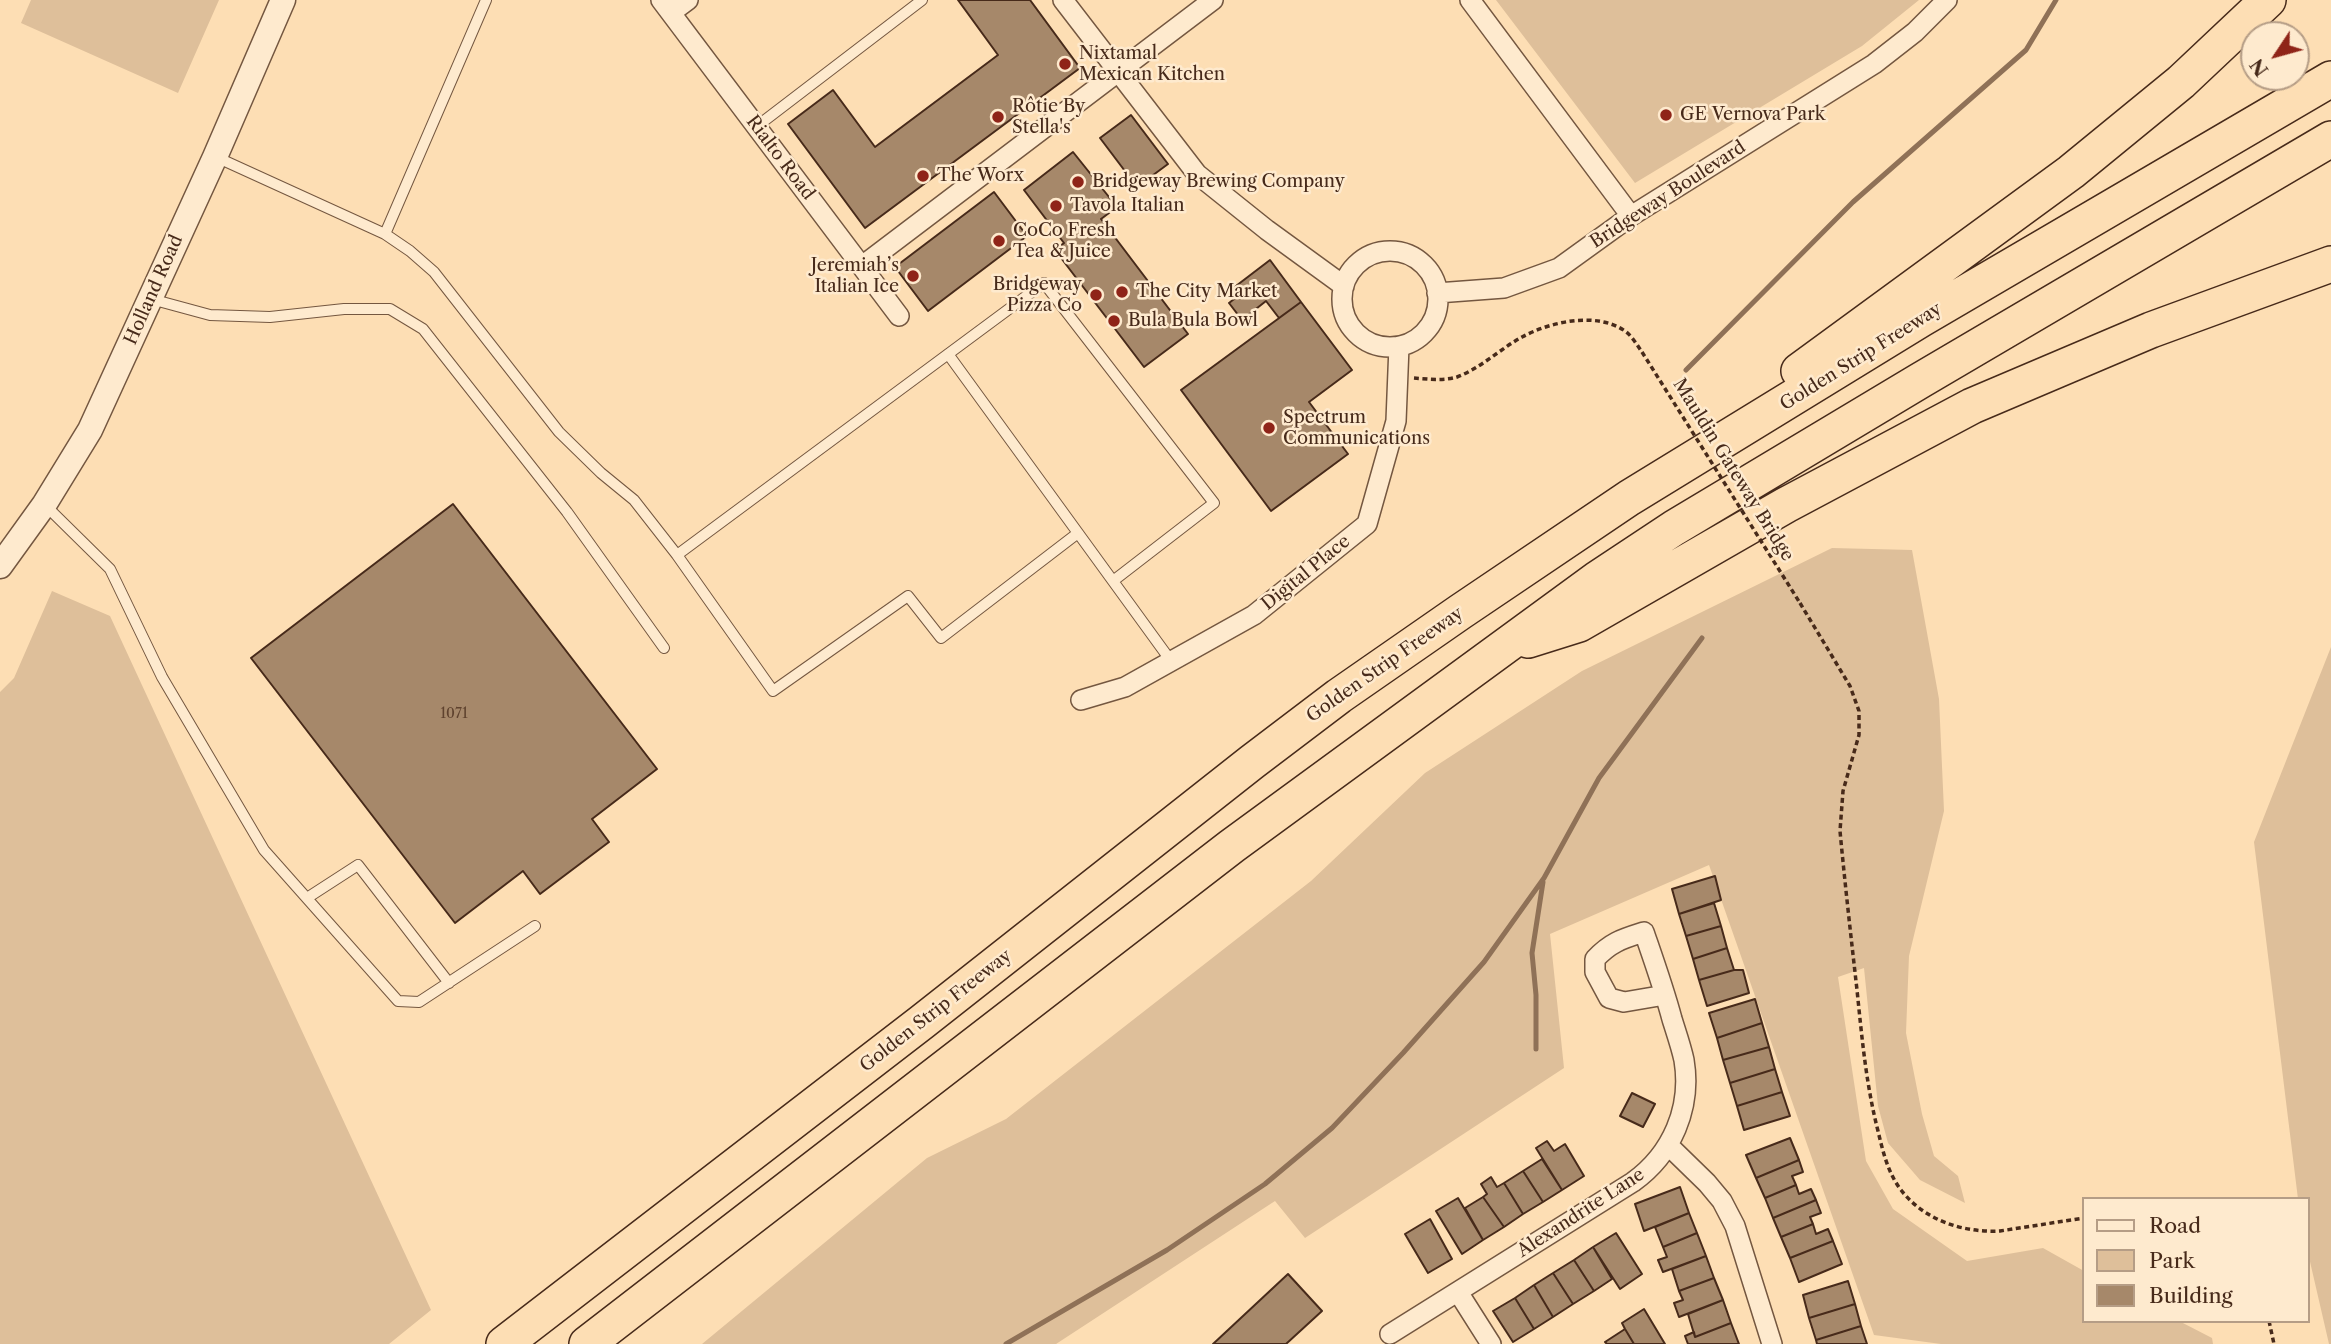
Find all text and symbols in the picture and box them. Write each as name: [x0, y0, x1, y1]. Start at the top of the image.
north arrow: [2240, 21, 2310, 91]
place label: Nixtamal Mexican Kitchen: [1079, 43, 1225, 86]
text: N: [2245, 54, 2273, 81]
marker: Nixtamal Mexican Kitchen: [1057, 56, 1073, 72]
place label: Rôtie By Stella's: [1012, 96, 1085, 138]
place label: GE Vernova Park: [1680, 104, 1825, 126]
marker: GE Vernova Park: [1658, 107, 1674, 123]
marker: Rôtie By Stella's: [990, 109, 1006, 125]
street label: Rialto Road: [741, 111, 819, 205]
street label: Bridgeway Boulevard: [1586, 137, 1750, 253]
place label: The Worx: [937, 165, 1024, 187]
marker: The Worx: [915, 168, 931, 184]
place label: Bridgeway Brewing Company: [1092, 171, 1345, 193]
marker: Bridgeway Brewing Company: [1070, 174, 1086, 190]
place label: Tavola Italian: [1070, 195, 1185, 217]
marker: Tavola Italian: [1048, 198, 1064, 214]
place label: CoCo Fresh Tea & Juice: [1013, 220, 1116, 262]
street label: Holland Road: [120, 232, 188, 348]
marker: CoCo Fresh Tea & Juice: [991, 233, 1007, 249]
place label: Jeremiah’s Italian Ice: [811, 255, 899, 298]
marker: Jeremiah’s Italian Ice: [905, 268, 921, 284]
place label: Bridgeway Pizza Co: [993, 274, 1082, 316]
place label: The City Market: [1136, 281, 1277, 303]
marker: The City Market: [1114, 284, 1130, 300]
marker: Bridgeway Pizza Co: [1088, 287, 1104, 303]
street label: Golden Strip Freeway: [1776, 298, 1946, 416]
place label: Bula Bula Bowl: [1128, 310, 1258, 332]
marker: Bula Bula Bowl: [1106, 313, 1122, 329]
street label: Mauldin Gateway Bridge: [1668, 375, 1798, 565]
place label: Spectrum Communications: [1283, 407, 1430, 450]
marker: Spectrum Communications: [1261, 420, 1277, 436]
street label: Digital Place: [1258, 531, 1354, 615]
street label: Golden Strip Freeway: [1302, 603, 1468, 727]
house number: 1071: [440, 706, 468, 722]
street label: Golden Strip Freeway: [856, 945, 1016, 1077]
street label: Alexandrite Lane: [1513, 1164, 1649, 1262]
legend: [2082, 1197, 2310, 1323]
text: Road: [2149, 1213, 2201, 1238]
text: Park: [2149, 1248, 2195, 1273]
text: Building: [2149, 1283, 2233, 1308]

